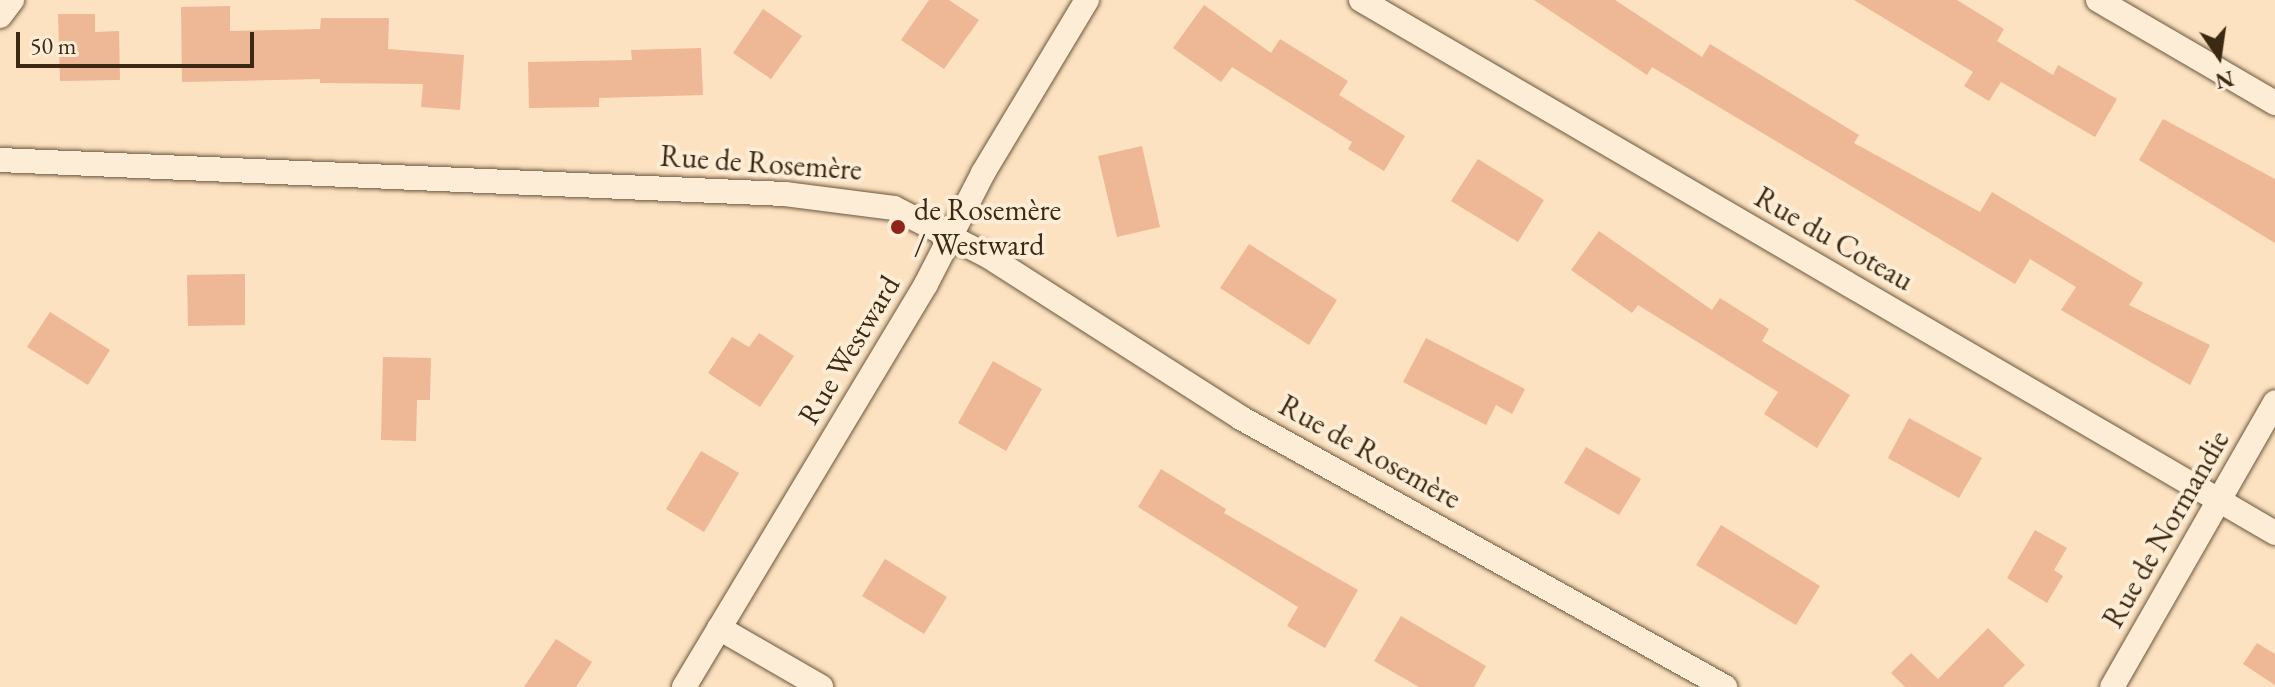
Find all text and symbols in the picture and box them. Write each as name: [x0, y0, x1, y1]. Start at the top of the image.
scale bar: [20, 16, 258, 66]
north arrow: [2179, 16, 2259, 96]
text: 50 m: [30, 30, 77, 61]
text: N: [2213, 64, 2236, 96]
street label: Rue de Rosemère: [659, 138, 863, 188]
street label: Rue du Coteau: [1748, 179, 1920, 299]
place label: de Rosemère / Westward: [914, 192, 1061, 262]
marker: de Rosemère / Westward: [889, 218, 907, 236]
street label: Rue Westward: [790, 269, 908, 431]
street label: Rue de Rosemère: [1273, 387, 1467, 517]
street label: Rue de Normandie: [2095, 424, 2237, 634]

